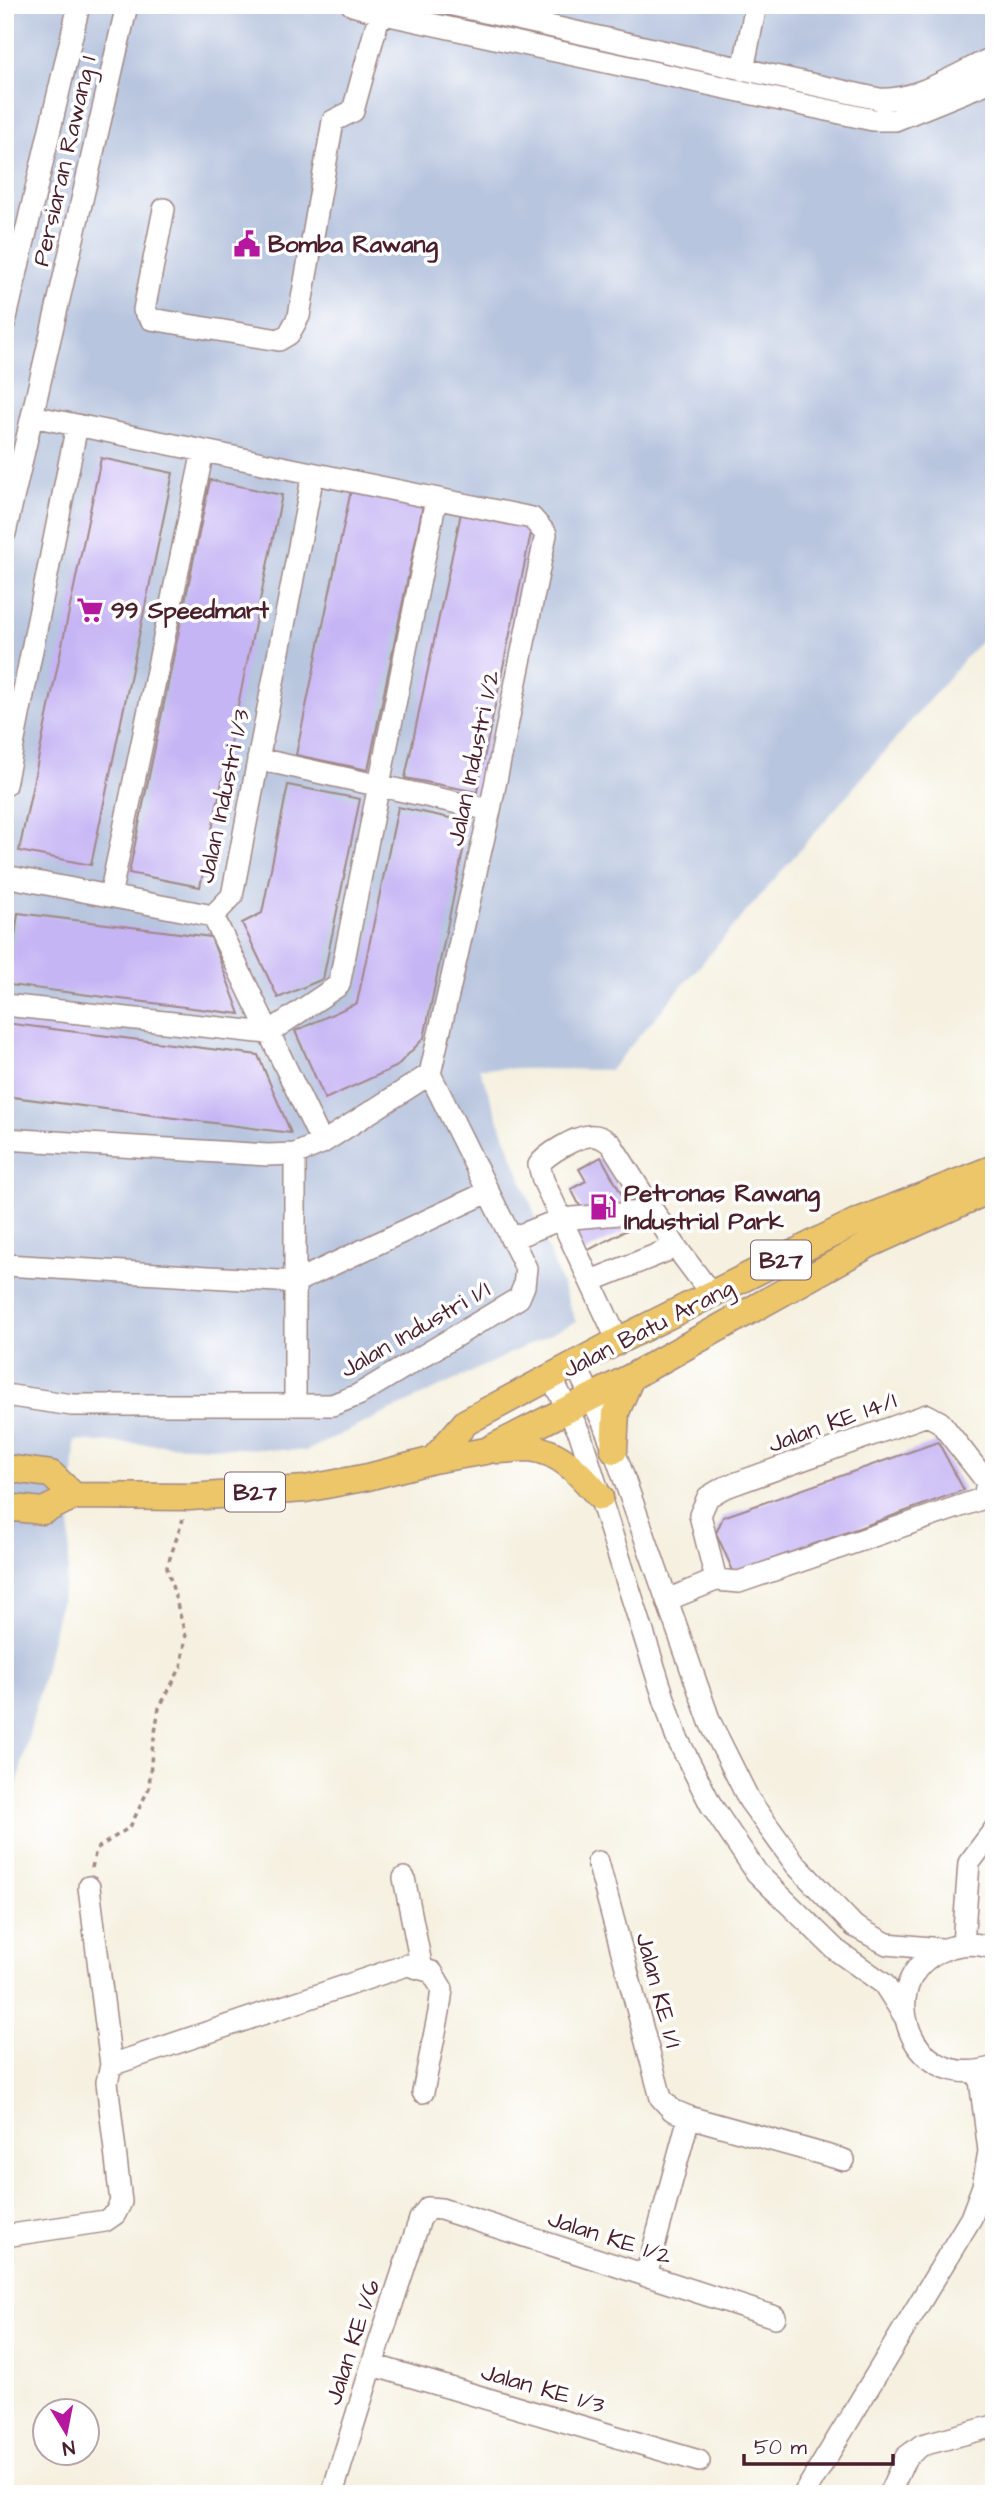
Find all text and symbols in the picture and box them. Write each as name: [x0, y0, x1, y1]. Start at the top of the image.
street label: Persiaran Rawang 1: [24, 53, 107, 270]
place label: Bomba Rawang: [268, 228, 438, 263]
public building icon: Bomba Rawang: [232, 229, 262, 259]
place label: 99 Speedmart: [111, 594, 269, 628]
supermarket icon: 99 Speedmart: [75, 595, 105, 625]
street label: Jalan Industri 1/2: [439, 667, 509, 849]
street label: Jalan Industri 1/3: [189, 706, 259, 886]
place label: Petronas Rawang Industrial Park: [624, 1177, 821, 1239]
fuel station icon: Petronas Rawang Industrial Park: [588, 1192, 618, 1222]
road number: B27: [751, 1240, 811, 1280]
street label: Jalan Batu Arang: [557, 1271, 741, 1388]
street label: Jalan Industri 1/1: [334, 1273, 497, 1387]
street label: Jalan KE 14/1: [763, 1384, 901, 1462]
road number: B27: [225, 1472, 285, 1512]
street label: Jalan KE 1/1: [626, 1929, 690, 2052]
street label: Jalan KE 1/2: [543, 2202, 676, 2274]
street label: Jalan KE 1/6: [317, 2275, 389, 2409]
street label: Jalan KE 1/3: [477, 2355, 608, 2423]
north arrow: [32, 2398, 102, 2468]
scale bar: [744, 2422, 892, 2466]
text: N: [60, 2433, 77, 2462]
text: 50 m: [754, 2433, 808, 2462]

